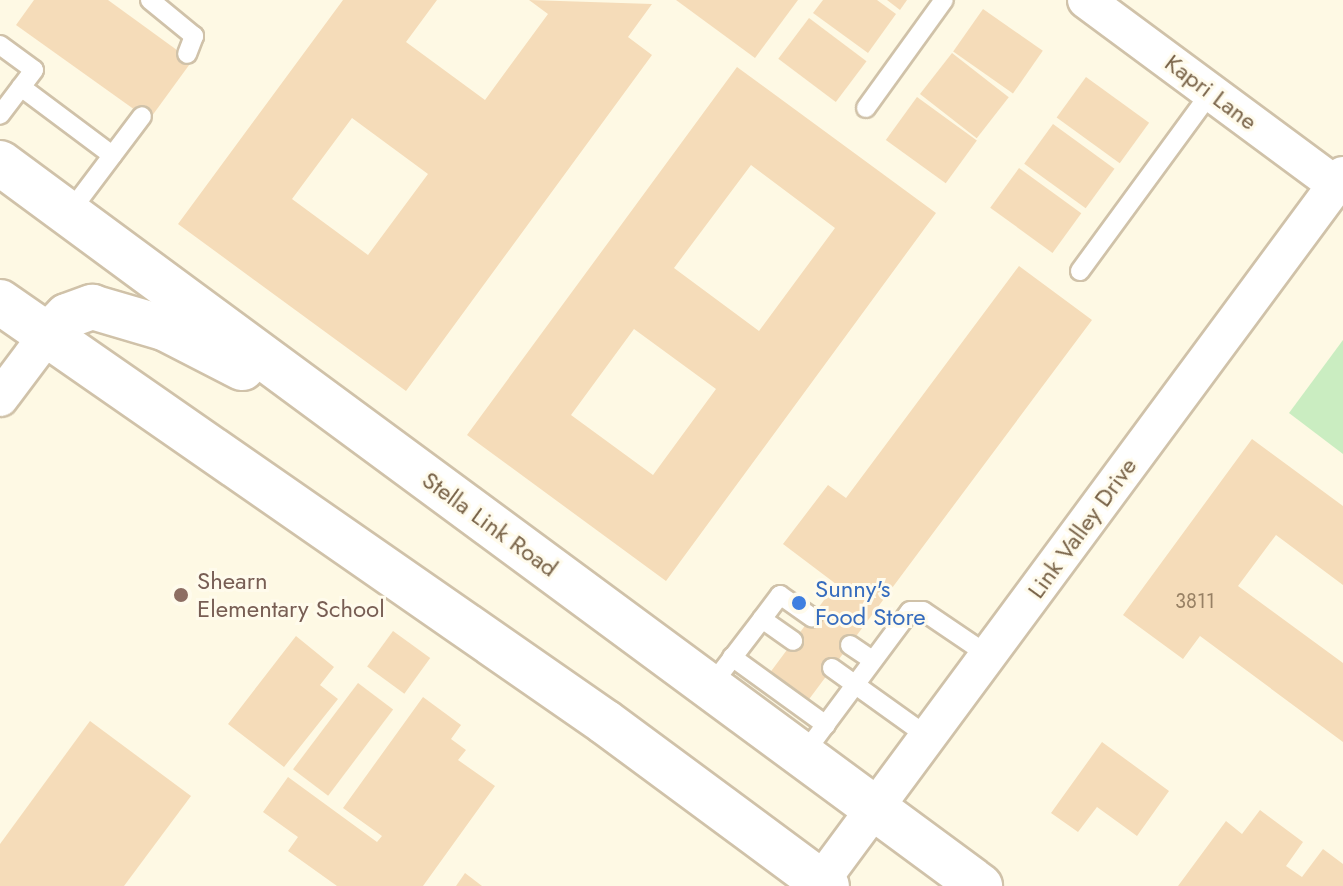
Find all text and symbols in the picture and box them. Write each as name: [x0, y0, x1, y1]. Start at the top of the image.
street label: Kapri Lane: [1159, 48, 1263, 136]
street label: Link Valley Drive: [1021, 452, 1143, 604]
street label: Stella Link Road: [417, 465, 563, 583]
place label: Shearn Elementary School: [197, 567, 385, 623]
place label: Sunny's Food Store: [815, 575, 926, 631]
marker: Shearn Elementary School: [172, 586, 190, 604]
house number: 3811: [1175, 589, 1215, 613]
marker: Sunny's Food Store: [790, 594, 808, 612]

